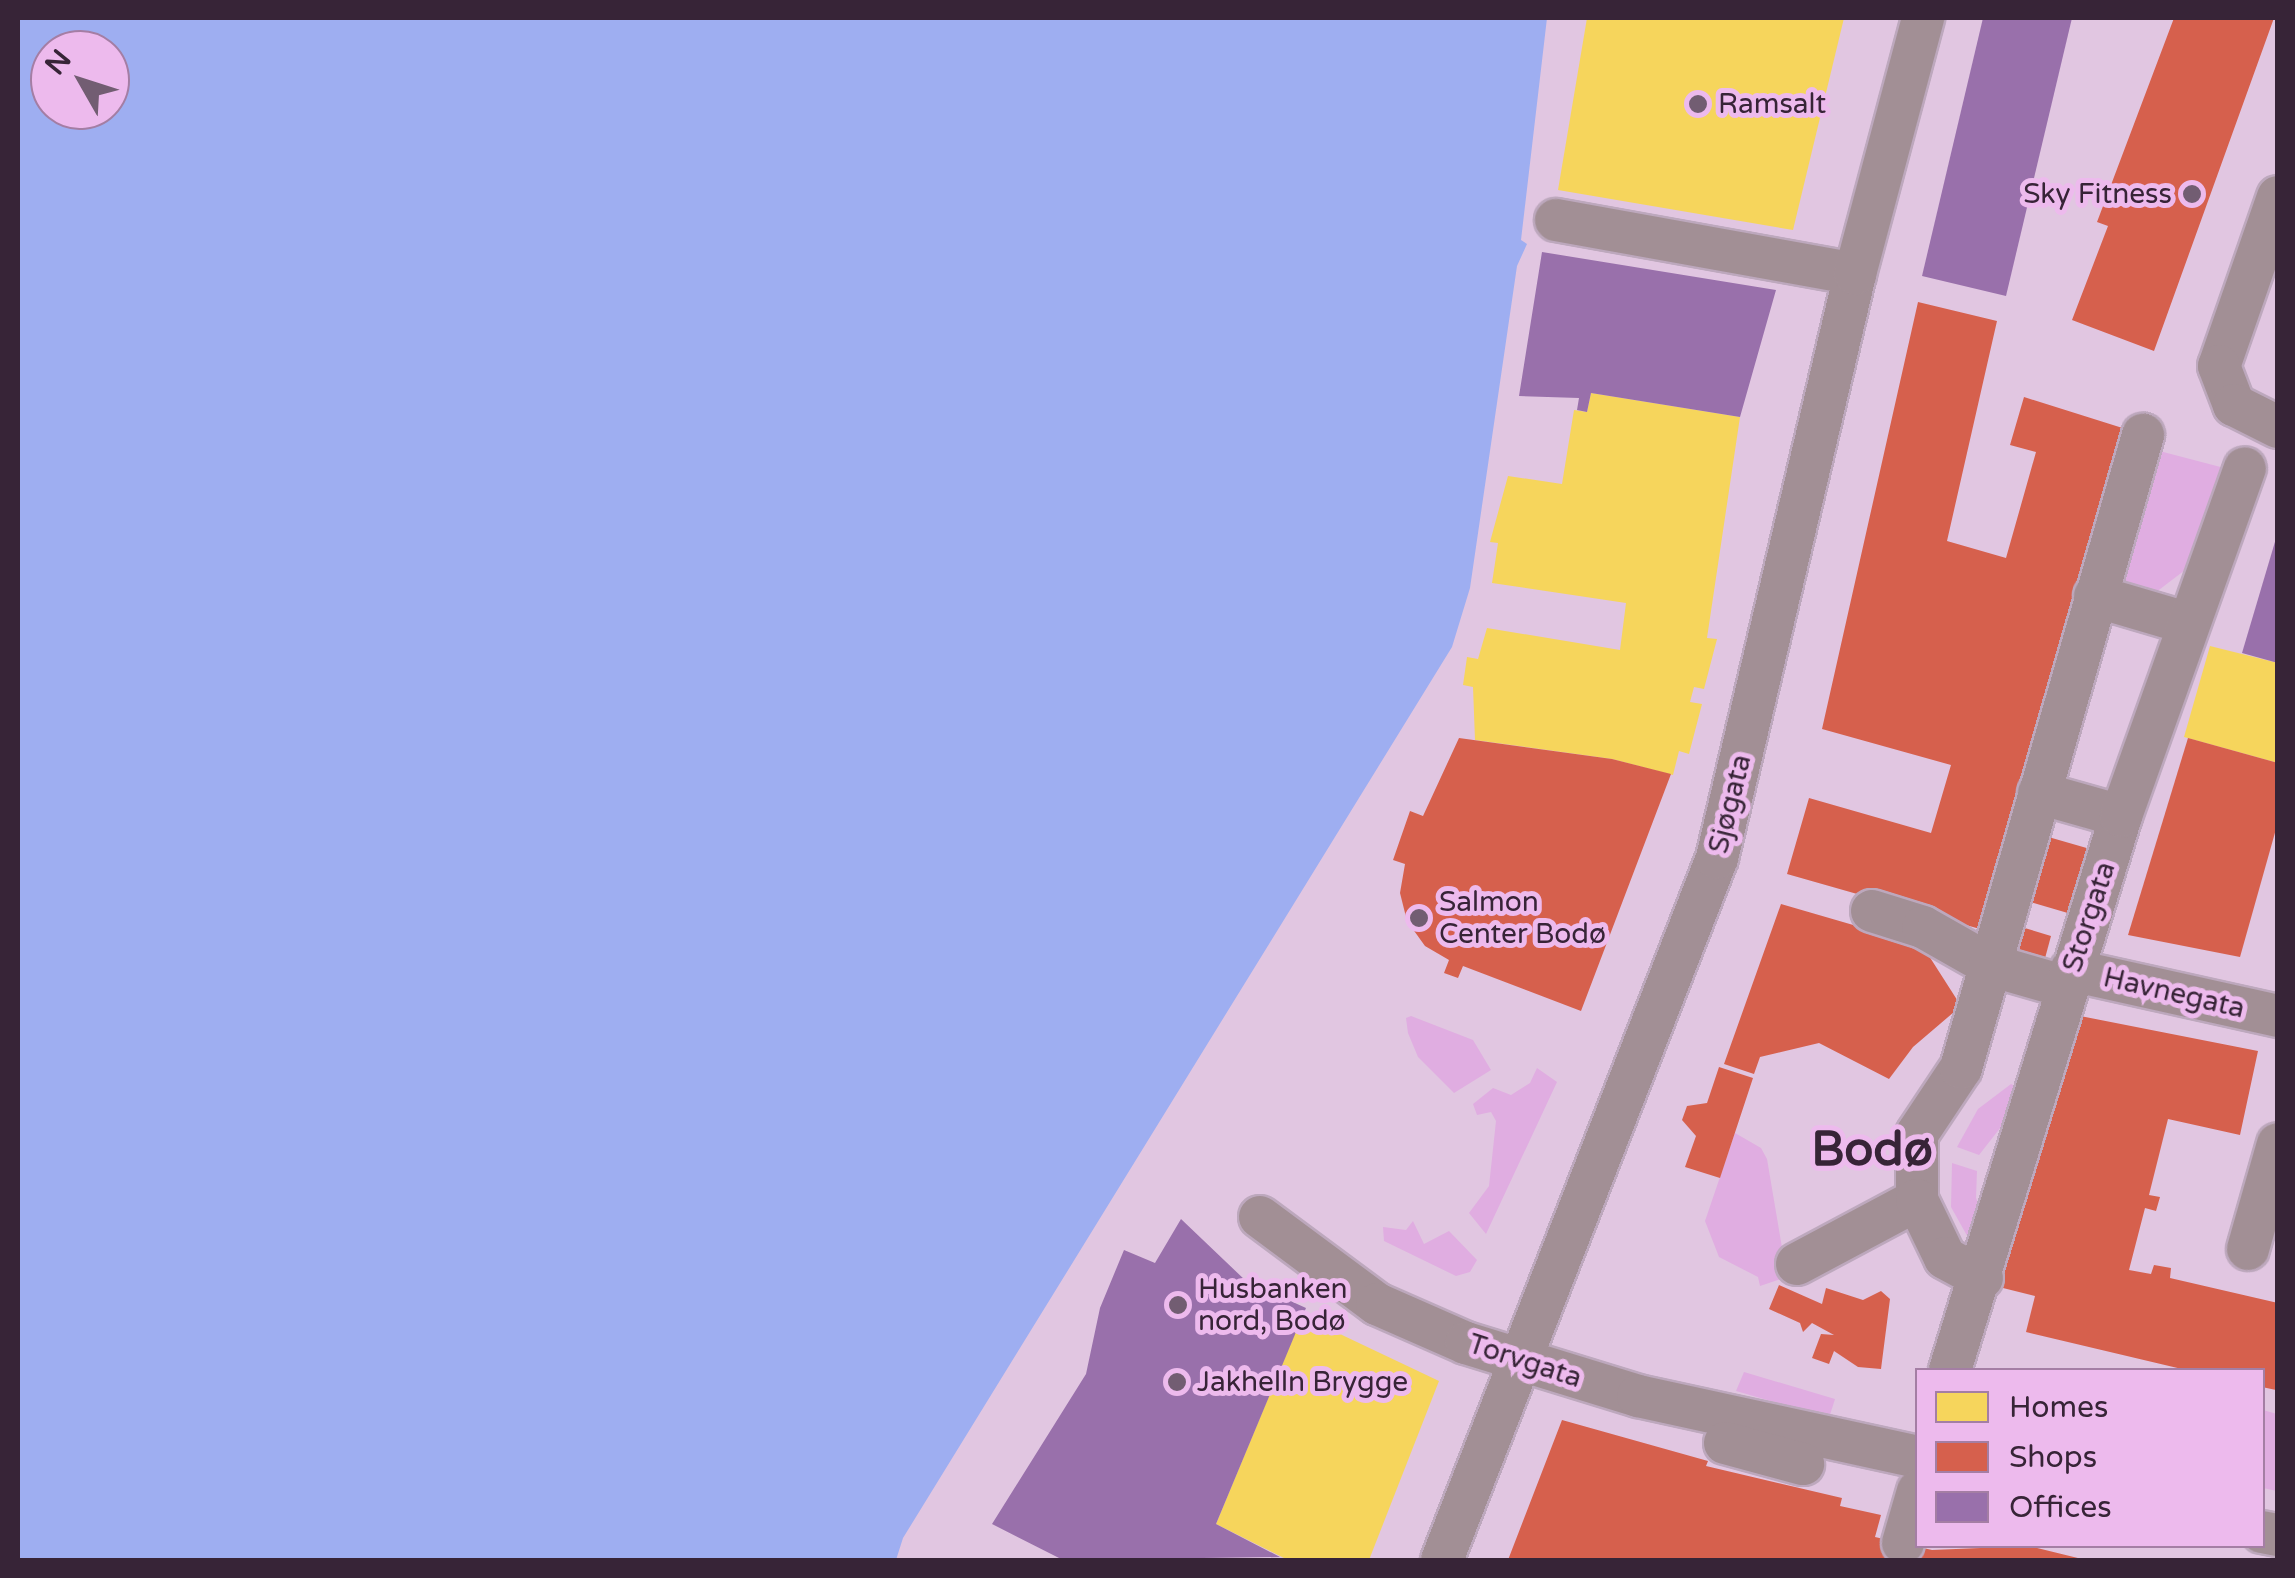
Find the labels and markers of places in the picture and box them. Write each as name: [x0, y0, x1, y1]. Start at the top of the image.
place label: Ramsalt: [1718, 87, 1826, 121]
marker: Ramsalt: [1687, 93, 1709, 115]
place label: Sky Fitness: [2023, 177, 2172, 211]
marker: Sky Fitness: [2181, 183, 2203, 205]
place label: Salmon Center Bodø: [1439, 885, 1606, 951]
marker: Salmon Center Bodø: [1408, 907, 1430, 929]
place label: Husbanken nord, Bodø: [1198, 1272, 1348, 1338]
marker: Husbanken nord, Bodø: [1167, 1294, 1189, 1316]
place label: Jakhelln Brygge: [1197, 1365, 1408, 1399]
marker: Jakhelln Brygge: [1166, 1371, 1188, 1393]

